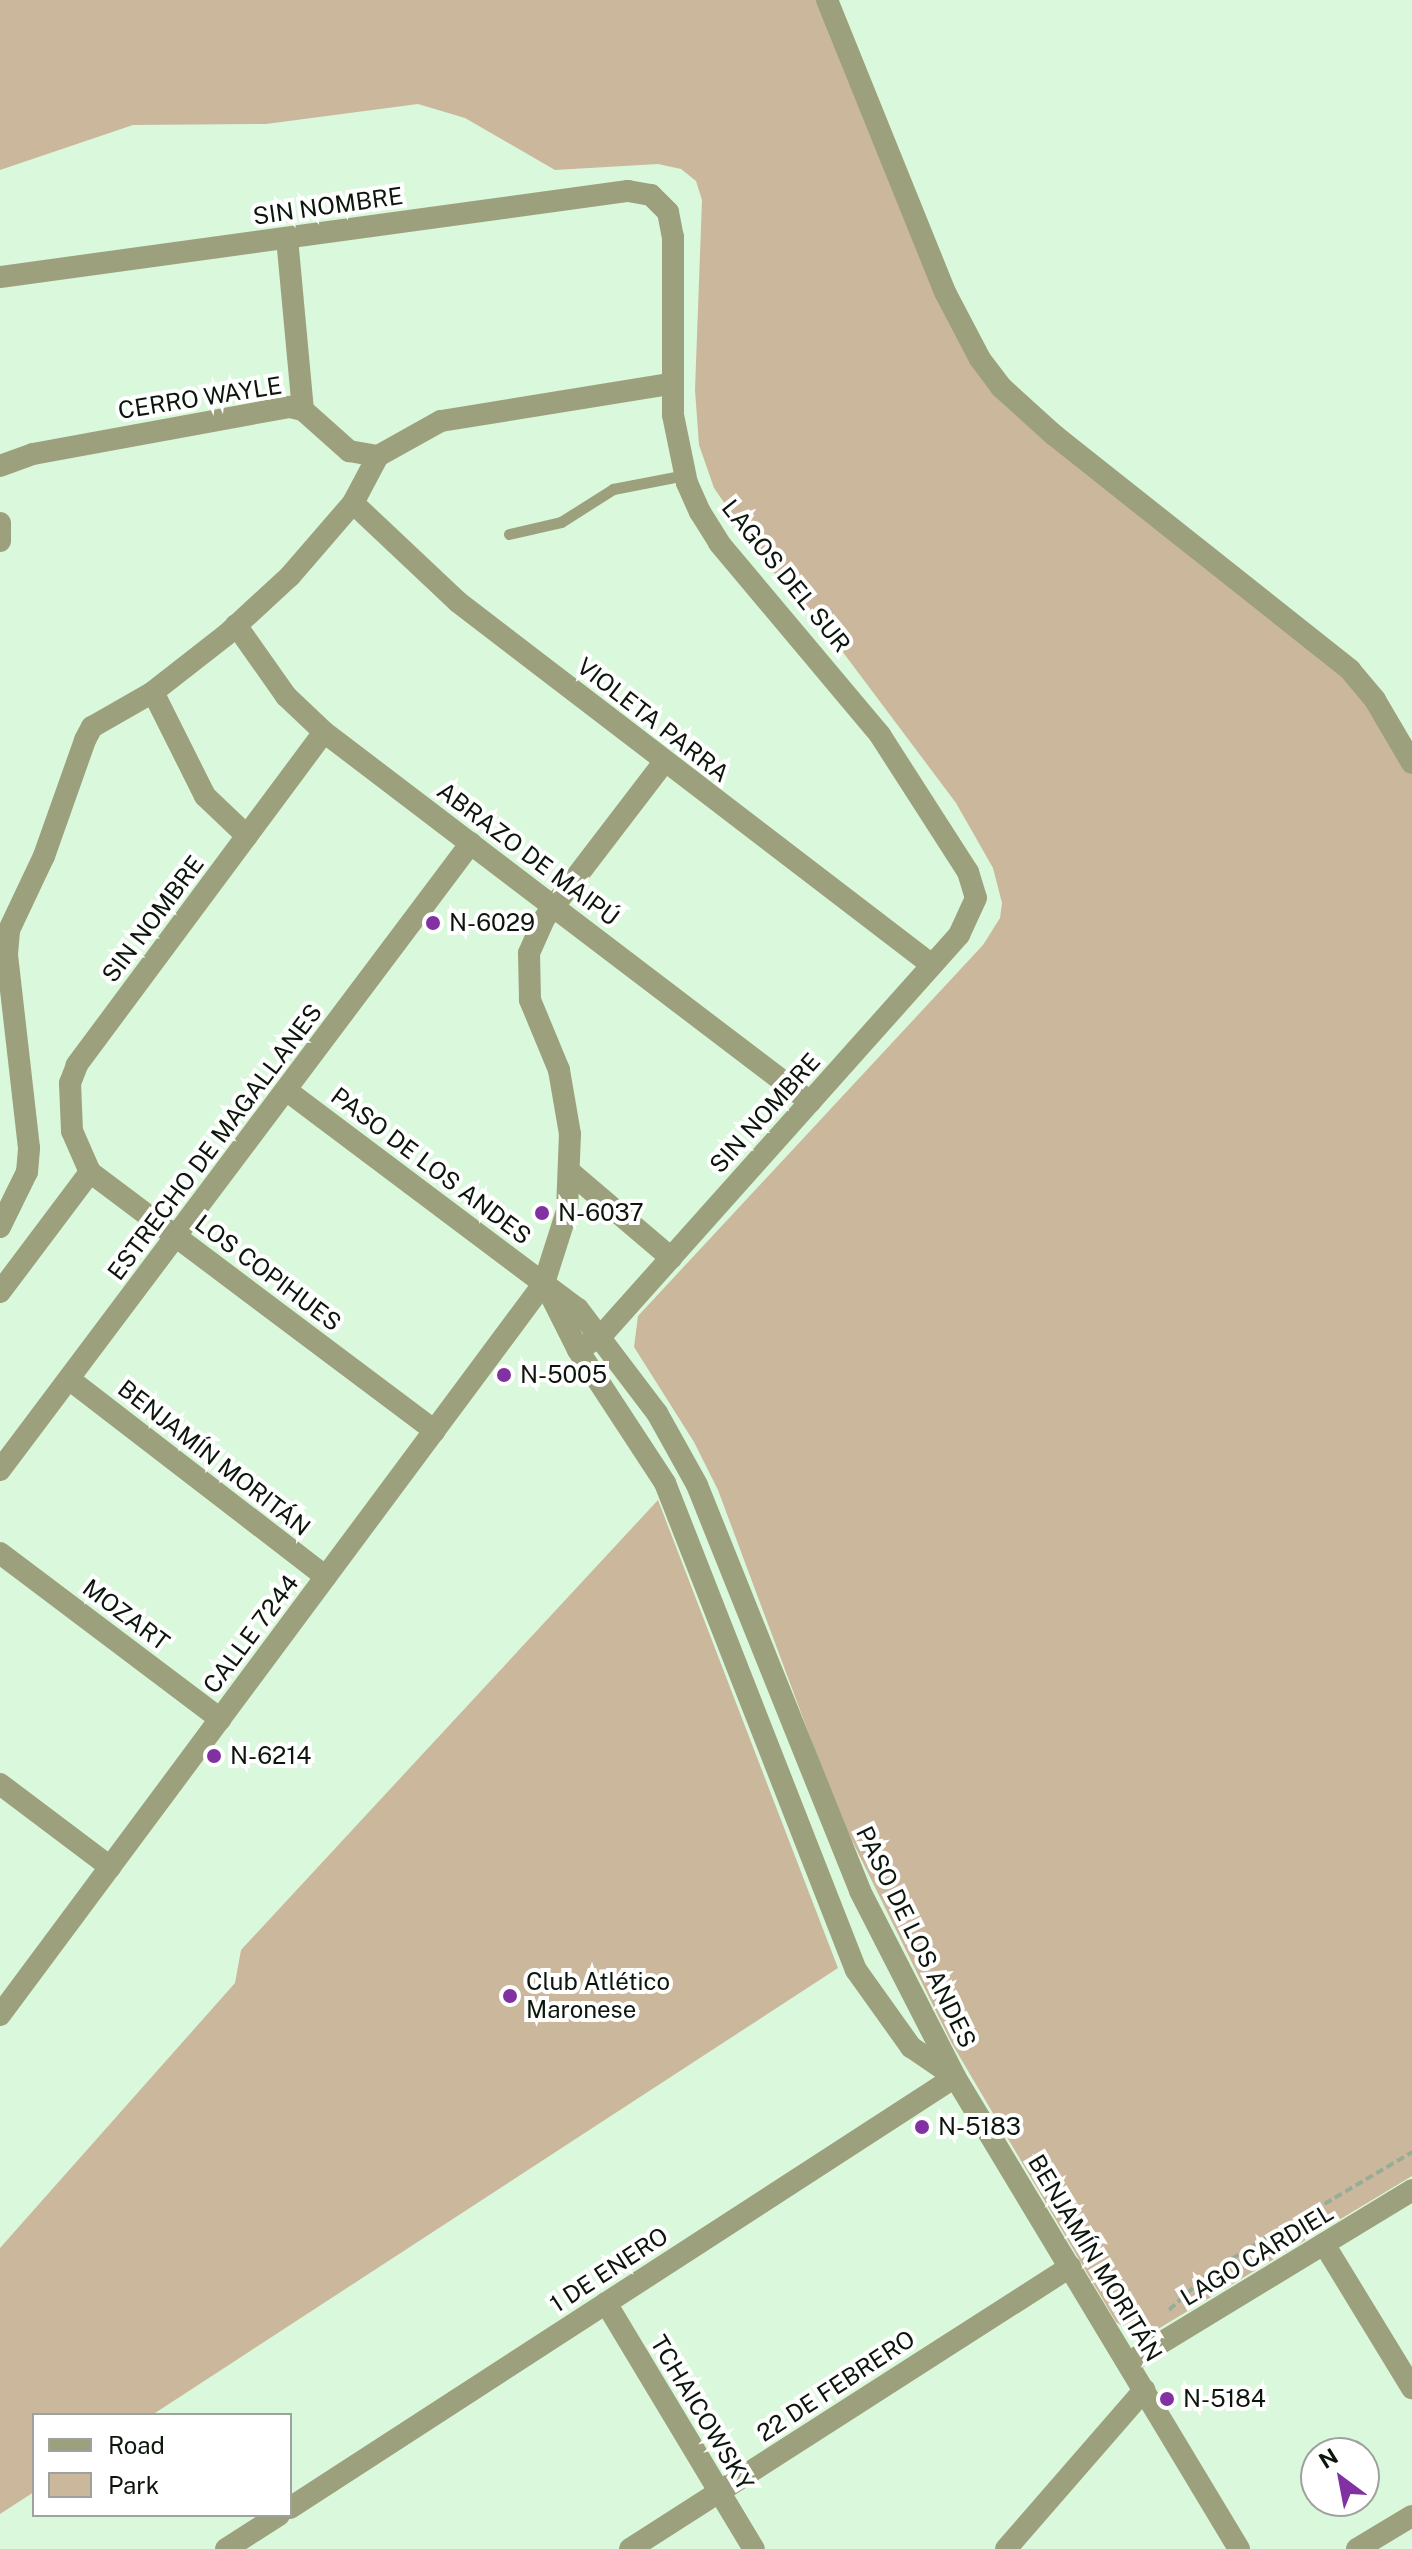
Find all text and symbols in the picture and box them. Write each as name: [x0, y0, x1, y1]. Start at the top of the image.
street label: SIN NOMBRE: [251, 181, 405, 231]
street label: CERRO WAYLE: [116, 371, 284, 425]
street label: LAGOS DEL SUR: [716, 494, 856, 658]
street label: VIOLETA PARRA: [571, 652, 735, 788]
street label: ABRAZO DE MAIPÚ: [431, 776, 625, 932]
street label: SIN NOMBRE: [96, 850, 210, 988]
place label: N-6029: [449, 909, 535, 937]
marker: N-6029: [424, 914, 442, 932]
street label: ESTRECHO DE MAGALLANES: [102, 998, 328, 1286]
street label: SIN NOMBRE: [704, 1047, 826, 1179]
street label: PASO DE LOS ANDES: [325, 1081, 537, 1251]
place label: N-6037: [558, 1199, 644, 1227]
marker: N-6037: [533, 1204, 551, 1222]
street label: LOS COPIHUES: [189, 1209, 347, 1337]
place label: N-5005: [520, 1361, 607, 1389]
marker: N-5005: [495, 1366, 513, 1384]
street label: BENJAMÍN MORITÁN: [112, 1374, 316, 1542]
street label: CALLE 7244: [197, 1569, 305, 1699]
street label: MOZART: [77, 1573, 175, 1657]
place label: N-6214: [230, 1742, 311, 1770]
marker: N-6214: [205, 1747, 223, 1765]
street label: PASO DE LOS ANDES: [850, 1822, 982, 2052]
place label: Club Atlético Maronese: [526, 1968, 670, 2024]
marker: Club Atlético Maronese: [501, 1987, 519, 2005]
place label: N-5183: [938, 2113, 1021, 2141]
marker: N-5183: [913, 2118, 931, 2136]
street label: BENJAMÍN MORITÁN: [1022, 2149, 1168, 2367]
street label: LAGO CARDIEL: [1175, 2198, 1339, 2312]
street label: 1 DE ENERO: [545, 2221, 673, 2319]
street label: 22 DE FEBRERO: [752, 2324, 920, 2448]
street label: TCHAICOWSKY: [644, 2330, 760, 2496]
place label: N-5184: [1183, 2385, 1266, 2413]
marker: N-5184: [1158, 2390, 1176, 2408]
legend: [32, 2413, 292, 2517]
text: Road: [108, 2431, 165, 2459]
north arrow: [1300, 2437, 1380, 2517]
text: N: [1314, 2443, 1343, 2474]
text: Park: [108, 2471, 159, 2499]

